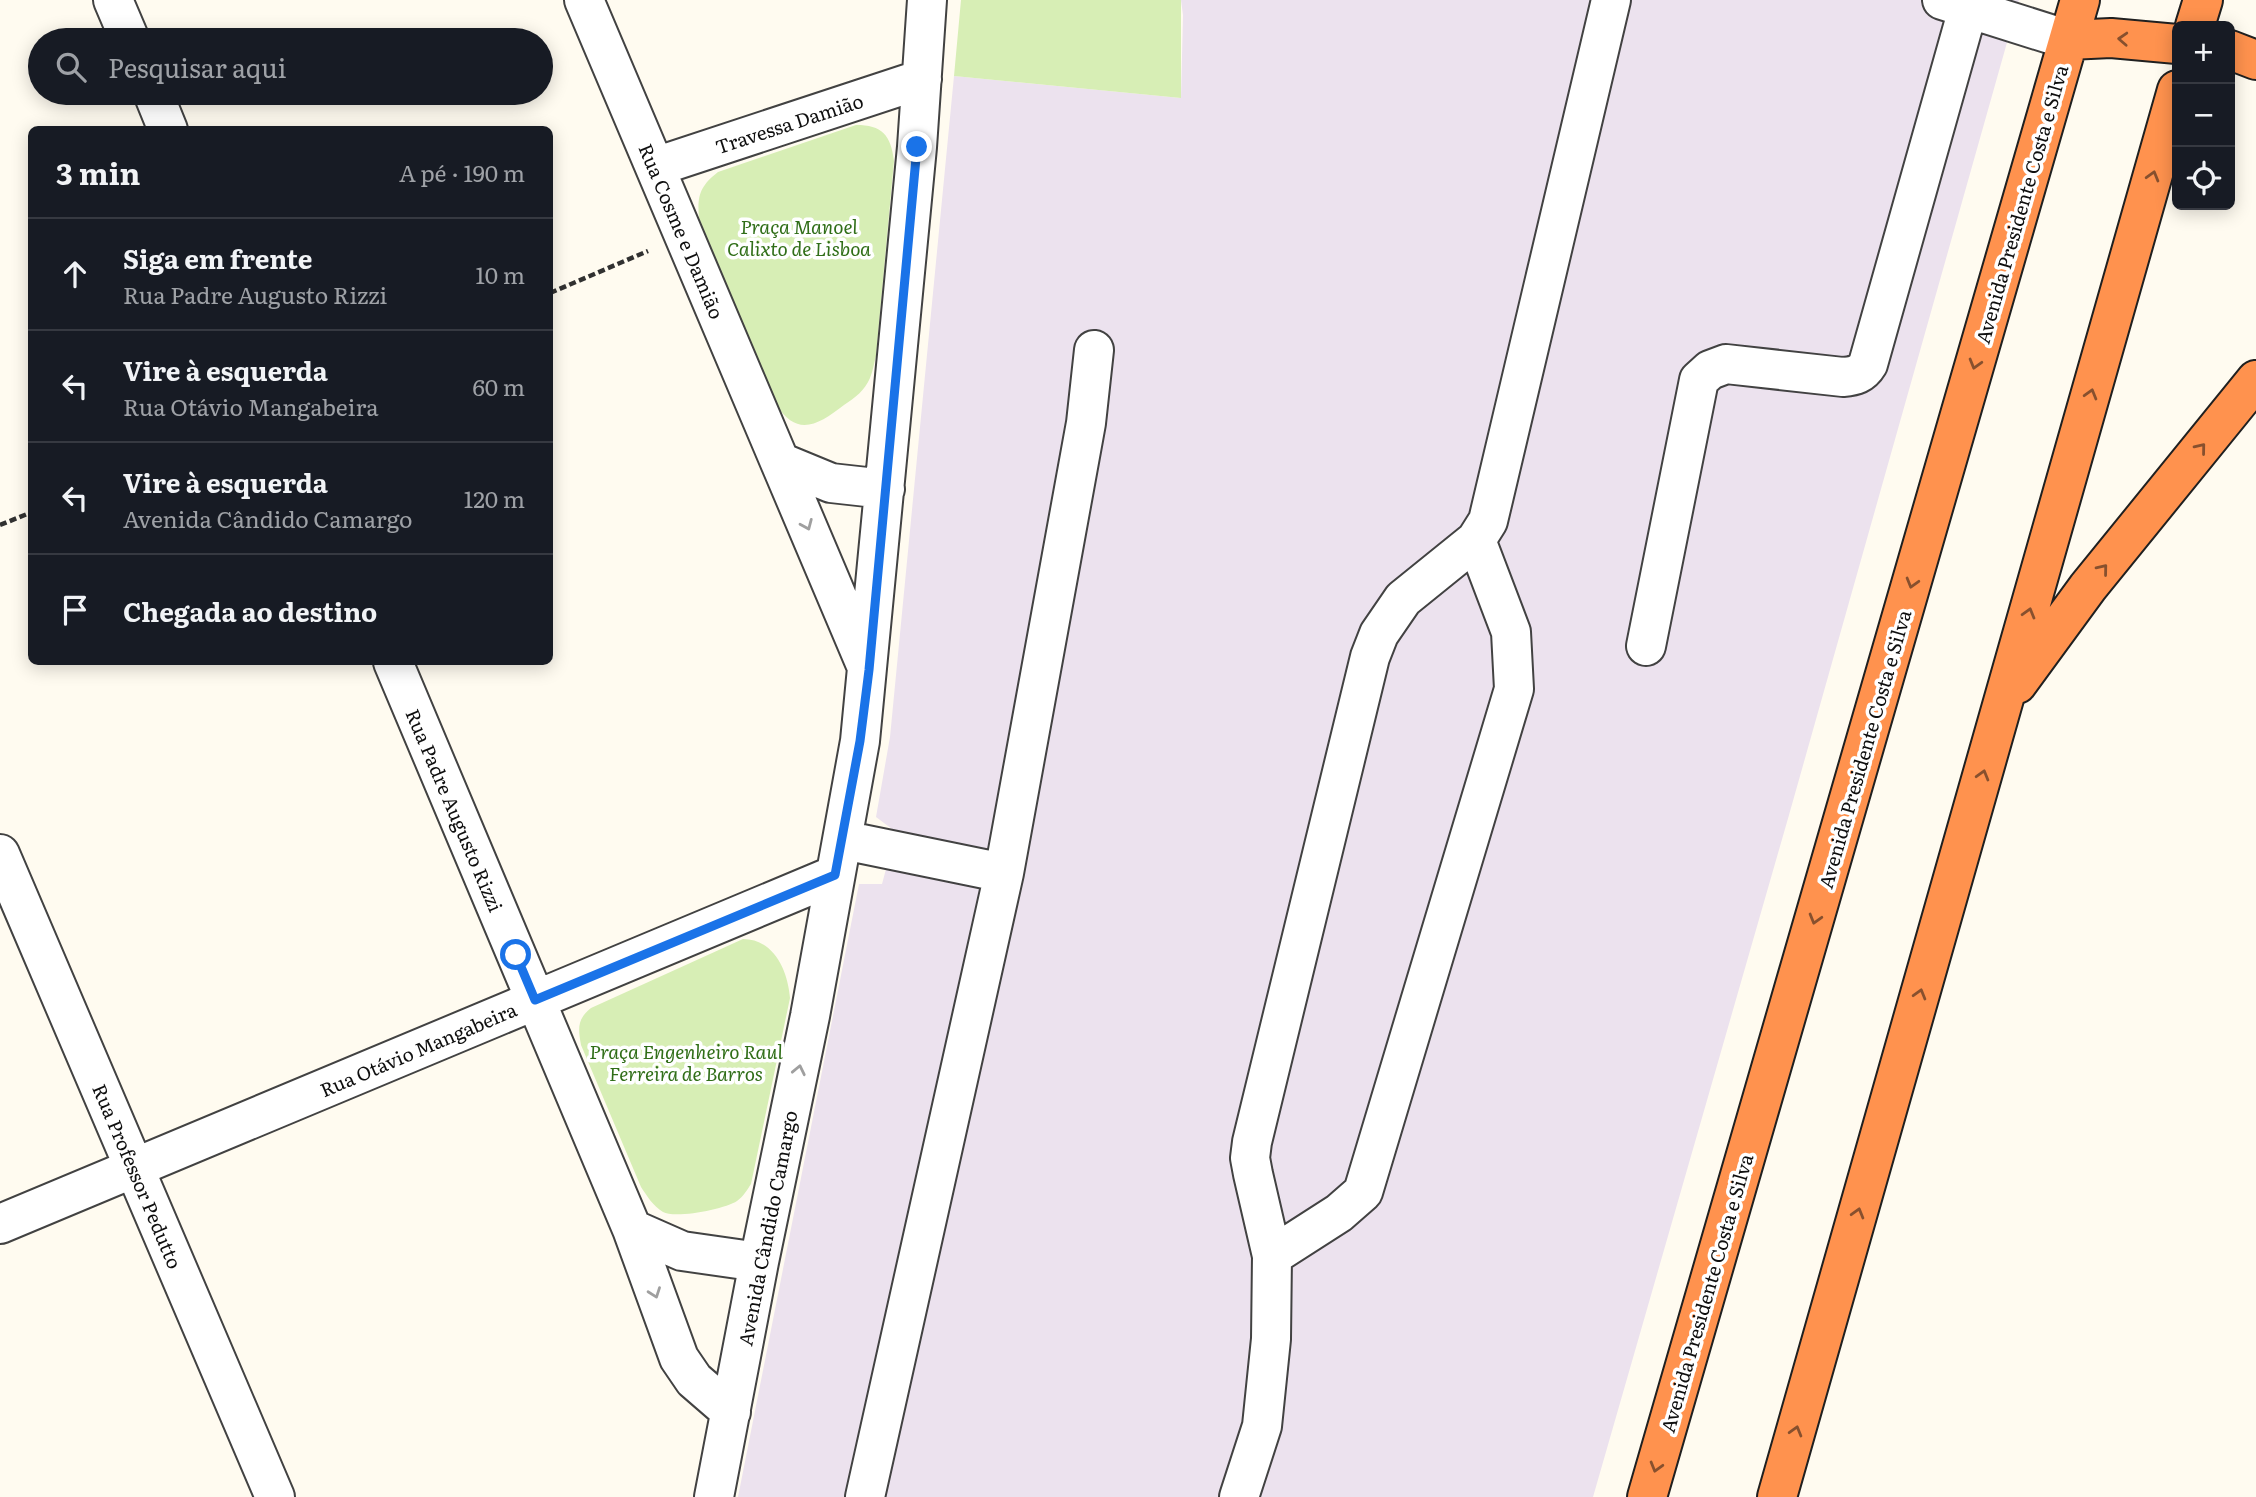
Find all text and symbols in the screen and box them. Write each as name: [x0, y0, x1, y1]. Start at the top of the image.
map controls: [2172, 21, 2235, 210]
button: +: [2172, 21, 2235, 84]
search box: [28, 28, 553, 105]
one-way arrow: [2117, 32, 2128, 47]
text: Pesquisar aqui: [108, 47, 286, 86]
icon: search: [52, 48, 90, 86]
street label: Avenida Presidente Costa e Silva: [1968, 61, 2074, 347]
button: −: [2172, 84, 2235, 147]
street label: Travessa Damião: [711, 86, 867, 160]
route end: [901, 131, 932, 162]
street label: Rua Cosme e Damião: [632, 139, 732, 323]
button: locate: [2172, 147, 2235, 210]
text: 3 min: [56, 150, 140, 194]
text: A pé · 190 m: [399, 155, 525, 189]
one-way arrow: [2144, 170, 2159, 182]
park label: Praça Manoel Calixto de Lisboa: [727, 212, 871, 262]
text: Siga em frente: [123, 238, 312, 277]
icon: ahead: [56, 255, 94, 293]
text: 10 m: [475, 257, 525, 291]
text: Rua Padre Augusto Rizzi: [123, 277, 387, 311]
text: Vire à esquerda: [123, 350, 328, 389]
one-way arrow: [1969, 358, 1983, 370]
icon: left: [56, 367, 94, 405]
text: 60 m: [472, 369, 525, 403]
text: Rua Otávio Mangabeira: [123, 389, 379, 423]
one-way arrow: [2082, 389, 2097, 401]
one-way arrow: [2193, 444, 2205, 457]
text: Vire à esquerda: [123, 462, 328, 501]
icon: left: [56, 479, 94, 517]
text: 120 m: [464, 481, 525, 515]
text: Avenida Cândido Camargo: [123, 501, 413, 535]
one-way arrow: [798, 518, 812, 530]
one-way arrow: [2095, 565, 2107, 578]
one-way arrow: [1905, 576, 1920, 588]
icon: arrive: [56, 591, 94, 629]
text: Chegada ao destino: [123, 591, 377, 630]
street label: Avenida Presidente Costa e Silva: [1811, 606, 1917, 892]
one-way arrow: [2020, 607, 2035, 619]
street label: Rua Padre Augusto Rizzi: [399, 704, 511, 916]
one-way arrow: [1974, 769, 1989, 781]
one-way arrow: [1808, 913, 1823, 925]
route start: [500, 939, 531, 970]
one-way arrow: [1912, 988, 1927, 1000]
street label: Rua Otávio Mangabeira: [315, 995, 521, 1103]
park label: Praça Engenheiro Raul Ferreira de Barros: [589, 1037, 783, 1087]
one-way arrow: [790, 1064, 805, 1076]
street label: Rua Professor Pedutto: [86, 1079, 190, 1273]
street label: Avenida Cândido Camargo: [730, 1108, 804, 1348]
street label: Avenida Presidente Costa e Silva: [1653, 1150, 1759, 1436]
one-way arrow: [1850, 1207, 1865, 1219]
one-way arrow: [647, 1286, 661, 1298]
one-way arrow: [1788, 1426, 1802, 1438]
one-way arrow: [1650, 1461, 1664, 1473]

